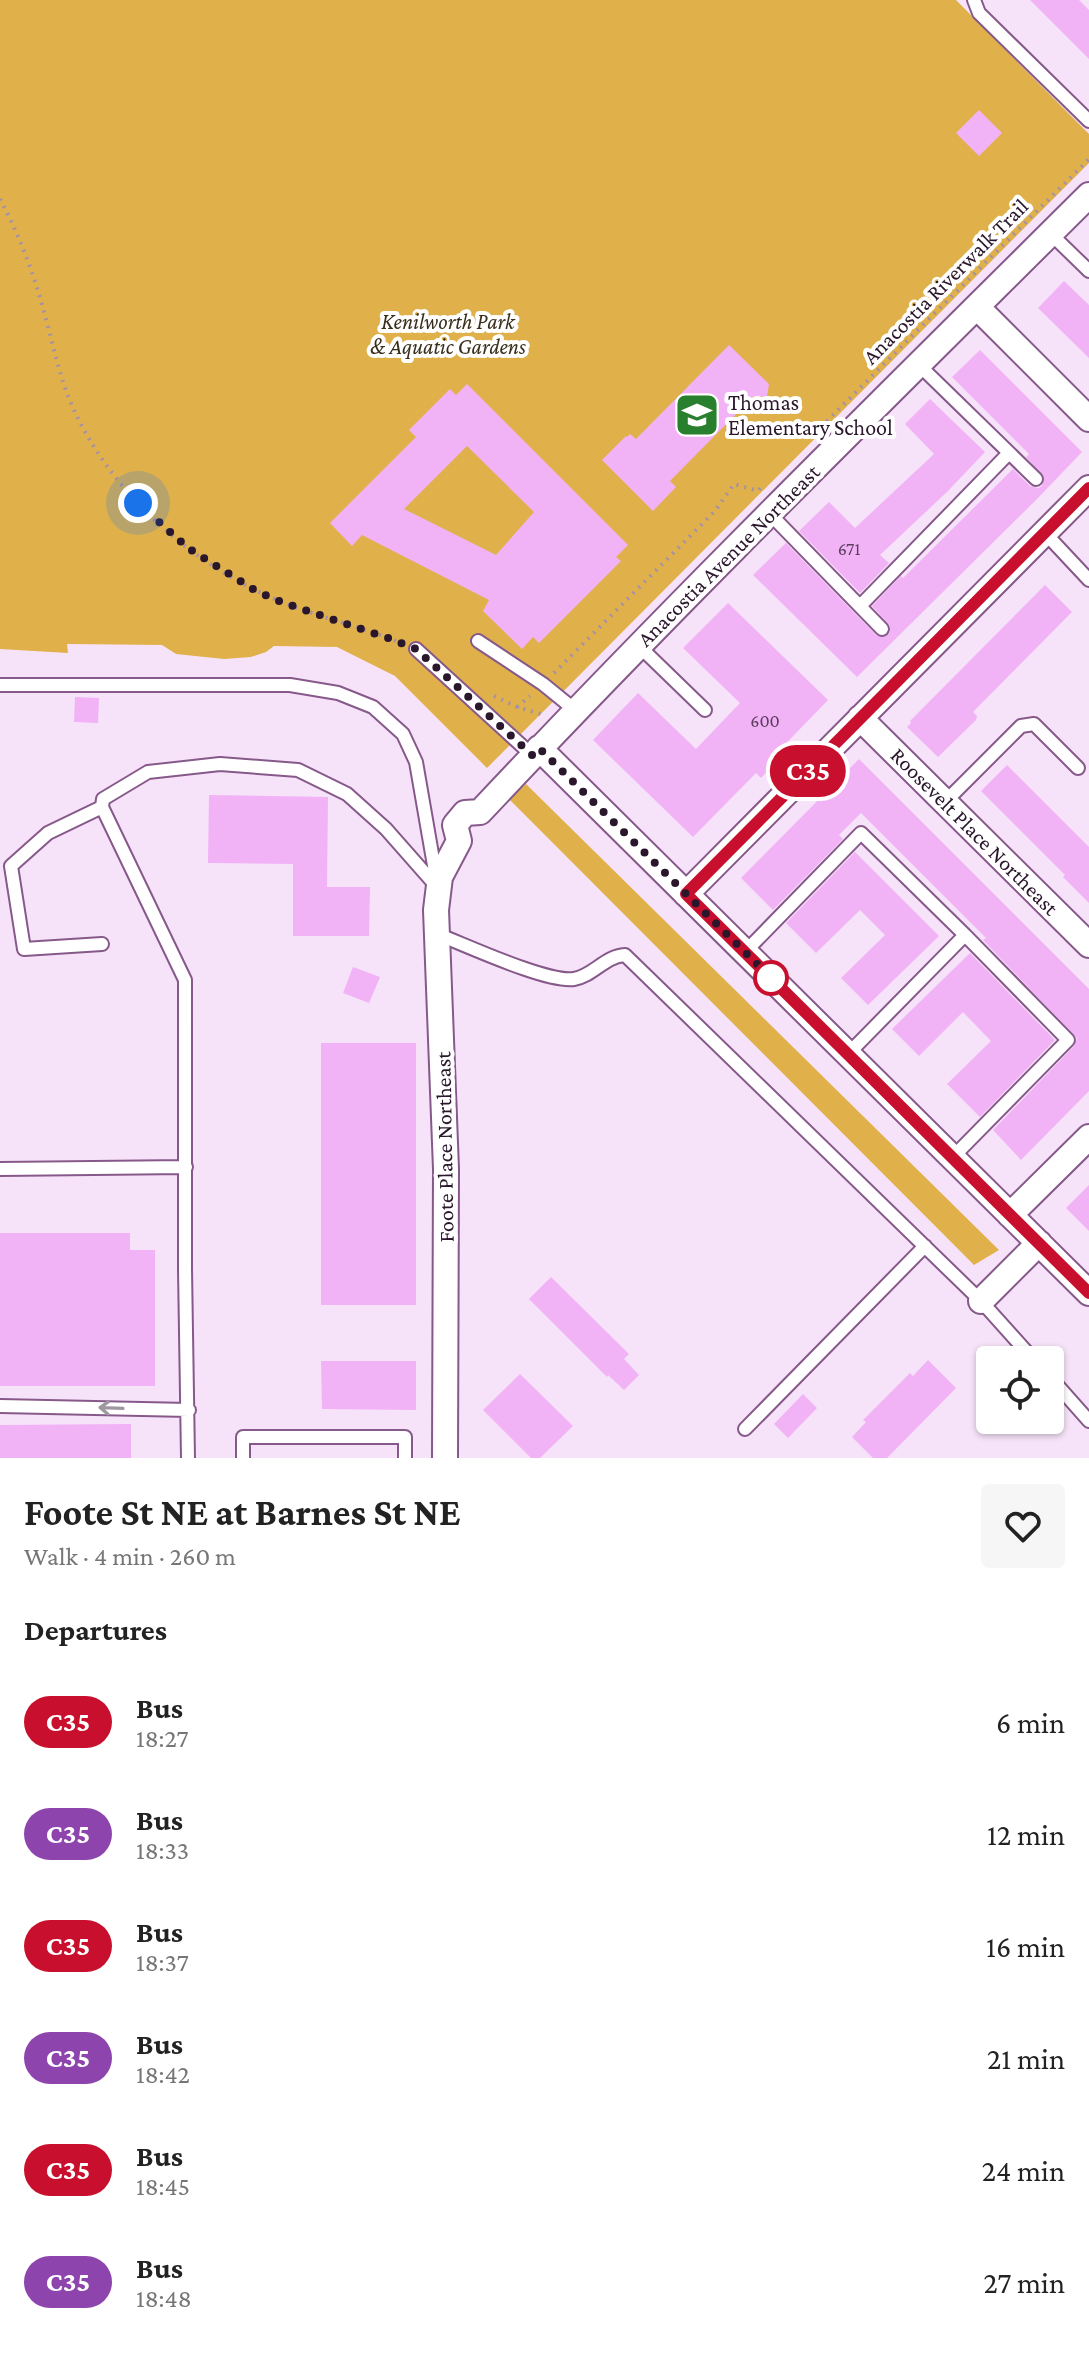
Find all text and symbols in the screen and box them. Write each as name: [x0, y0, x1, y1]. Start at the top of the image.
street label: Anacostia Riverwalk Trail: [857, 193, 1033, 369]
park label: Kenilworth Park & Aquatic Gardens: [370, 309, 526, 359]
place label: Thomas Elementary School: [728, 390, 893, 440]
school or university icon: Thomas Elementary School: [673, 391, 721, 439]
street label: Anacostia Avenue Northeast: [632, 459, 825, 652]
your location: [118, 483, 158, 523]
house number: 671: [838, 539, 860, 559]
house number: 600: [750, 711, 780, 731]
street label: Roosevelt Place Northeast: [886, 742, 1064, 921]
line badge: C35: [762, 745, 854, 797]
text: C35: [786, 755, 830, 786]
unlabelled marker: [754, 961, 788, 995]
street label: Foote Place Northeast: [430, 1051, 459, 1243]
map controls: [976, 1346, 1064, 1434]
button: locate: [976, 1346, 1064, 1434]
one-way arrow: [98, 1401, 125, 1416]
button: heart: [981, 1484, 1065, 1568]
text: Foote St NE at Barnes St NE: [24, 1491, 461, 1533]
text: Walk · 4 min · 260 m: [24, 1542, 236, 1571]
text: Departures: [24, 1613, 167, 1646]
text: Bus: [136, 1691, 183, 1724]
text: C35: [46, 1706, 90, 1737]
text: 6 min: [996, 1706, 1065, 1739]
text: 18:27: [136, 1724, 189, 1753]
text: Bus: [136, 1803, 183, 1836]
text: C35: [46, 1818, 90, 1849]
text: 12 min: [987, 1818, 1065, 1851]
text: 18:33: [136, 1836, 189, 1865]
text: Bus: [136, 1915, 183, 1948]
text: C35: [46, 1930, 90, 1961]
text: 16 min: [986, 1930, 1065, 1963]
text: 18:37: [136, 1948, 189, 1977]
text: Bus: [136, 2027, 183, 2060]
text: C35: [46, 2042, 90, 2073]
text: 21 min: [987, 2042, 1065, 2075]
text: 18:42: [136, 2060, 190, 2089]
text: Bus: [136, 2139, 183, 2172]
text: C35: [46, 2154, 90, 2185]
text: 24 min: [982, 2154, 1065, 2187]
text: 18:45: [136, 2172, 190, 2201]
text: Bus: [136, 2251, 183, 2284]
text: C35: [46, 2266, 90, 2297]
text: 27 min: [984, 2266, 1065, 2299]
text: 18:48: [136, 2284, 192, 2313]

